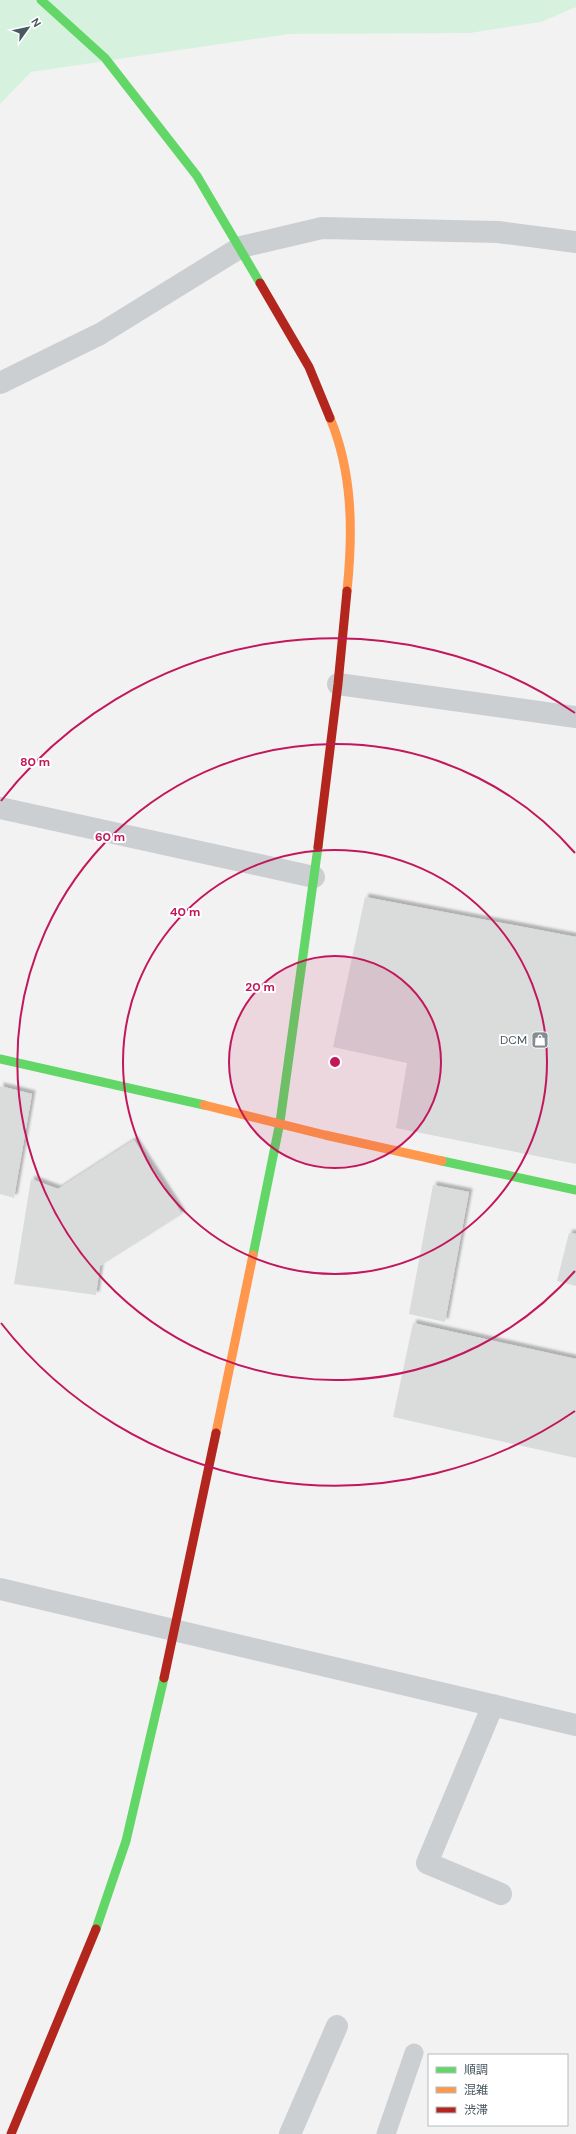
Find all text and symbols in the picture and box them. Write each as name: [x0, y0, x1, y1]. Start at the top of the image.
north arrow: [8, 8, 48, 48]
text: N: [28, 15, 44, 30]
text: 80 m: [20, 754, 50, 770]
text: 60 m: [95, 829, 125, 845]
text: 40 m: [170, 904, 200, 920]
text: 20 m: [245, 979, 275, 995]
shop icon: DCM: [530, 1030, 550, 1050]
place label: DCM: [500, 1032, 527, 1048]
centre of rings: [328, 1055, 342, 1069]
legend: [428, 2054, 568, 2126]
text: 順調: [464, 2062, 488, 2078]
text: 混雑: [464, 2082, 488, 2098]
text: 渋滞: [464, 2102, 488, 2118]

